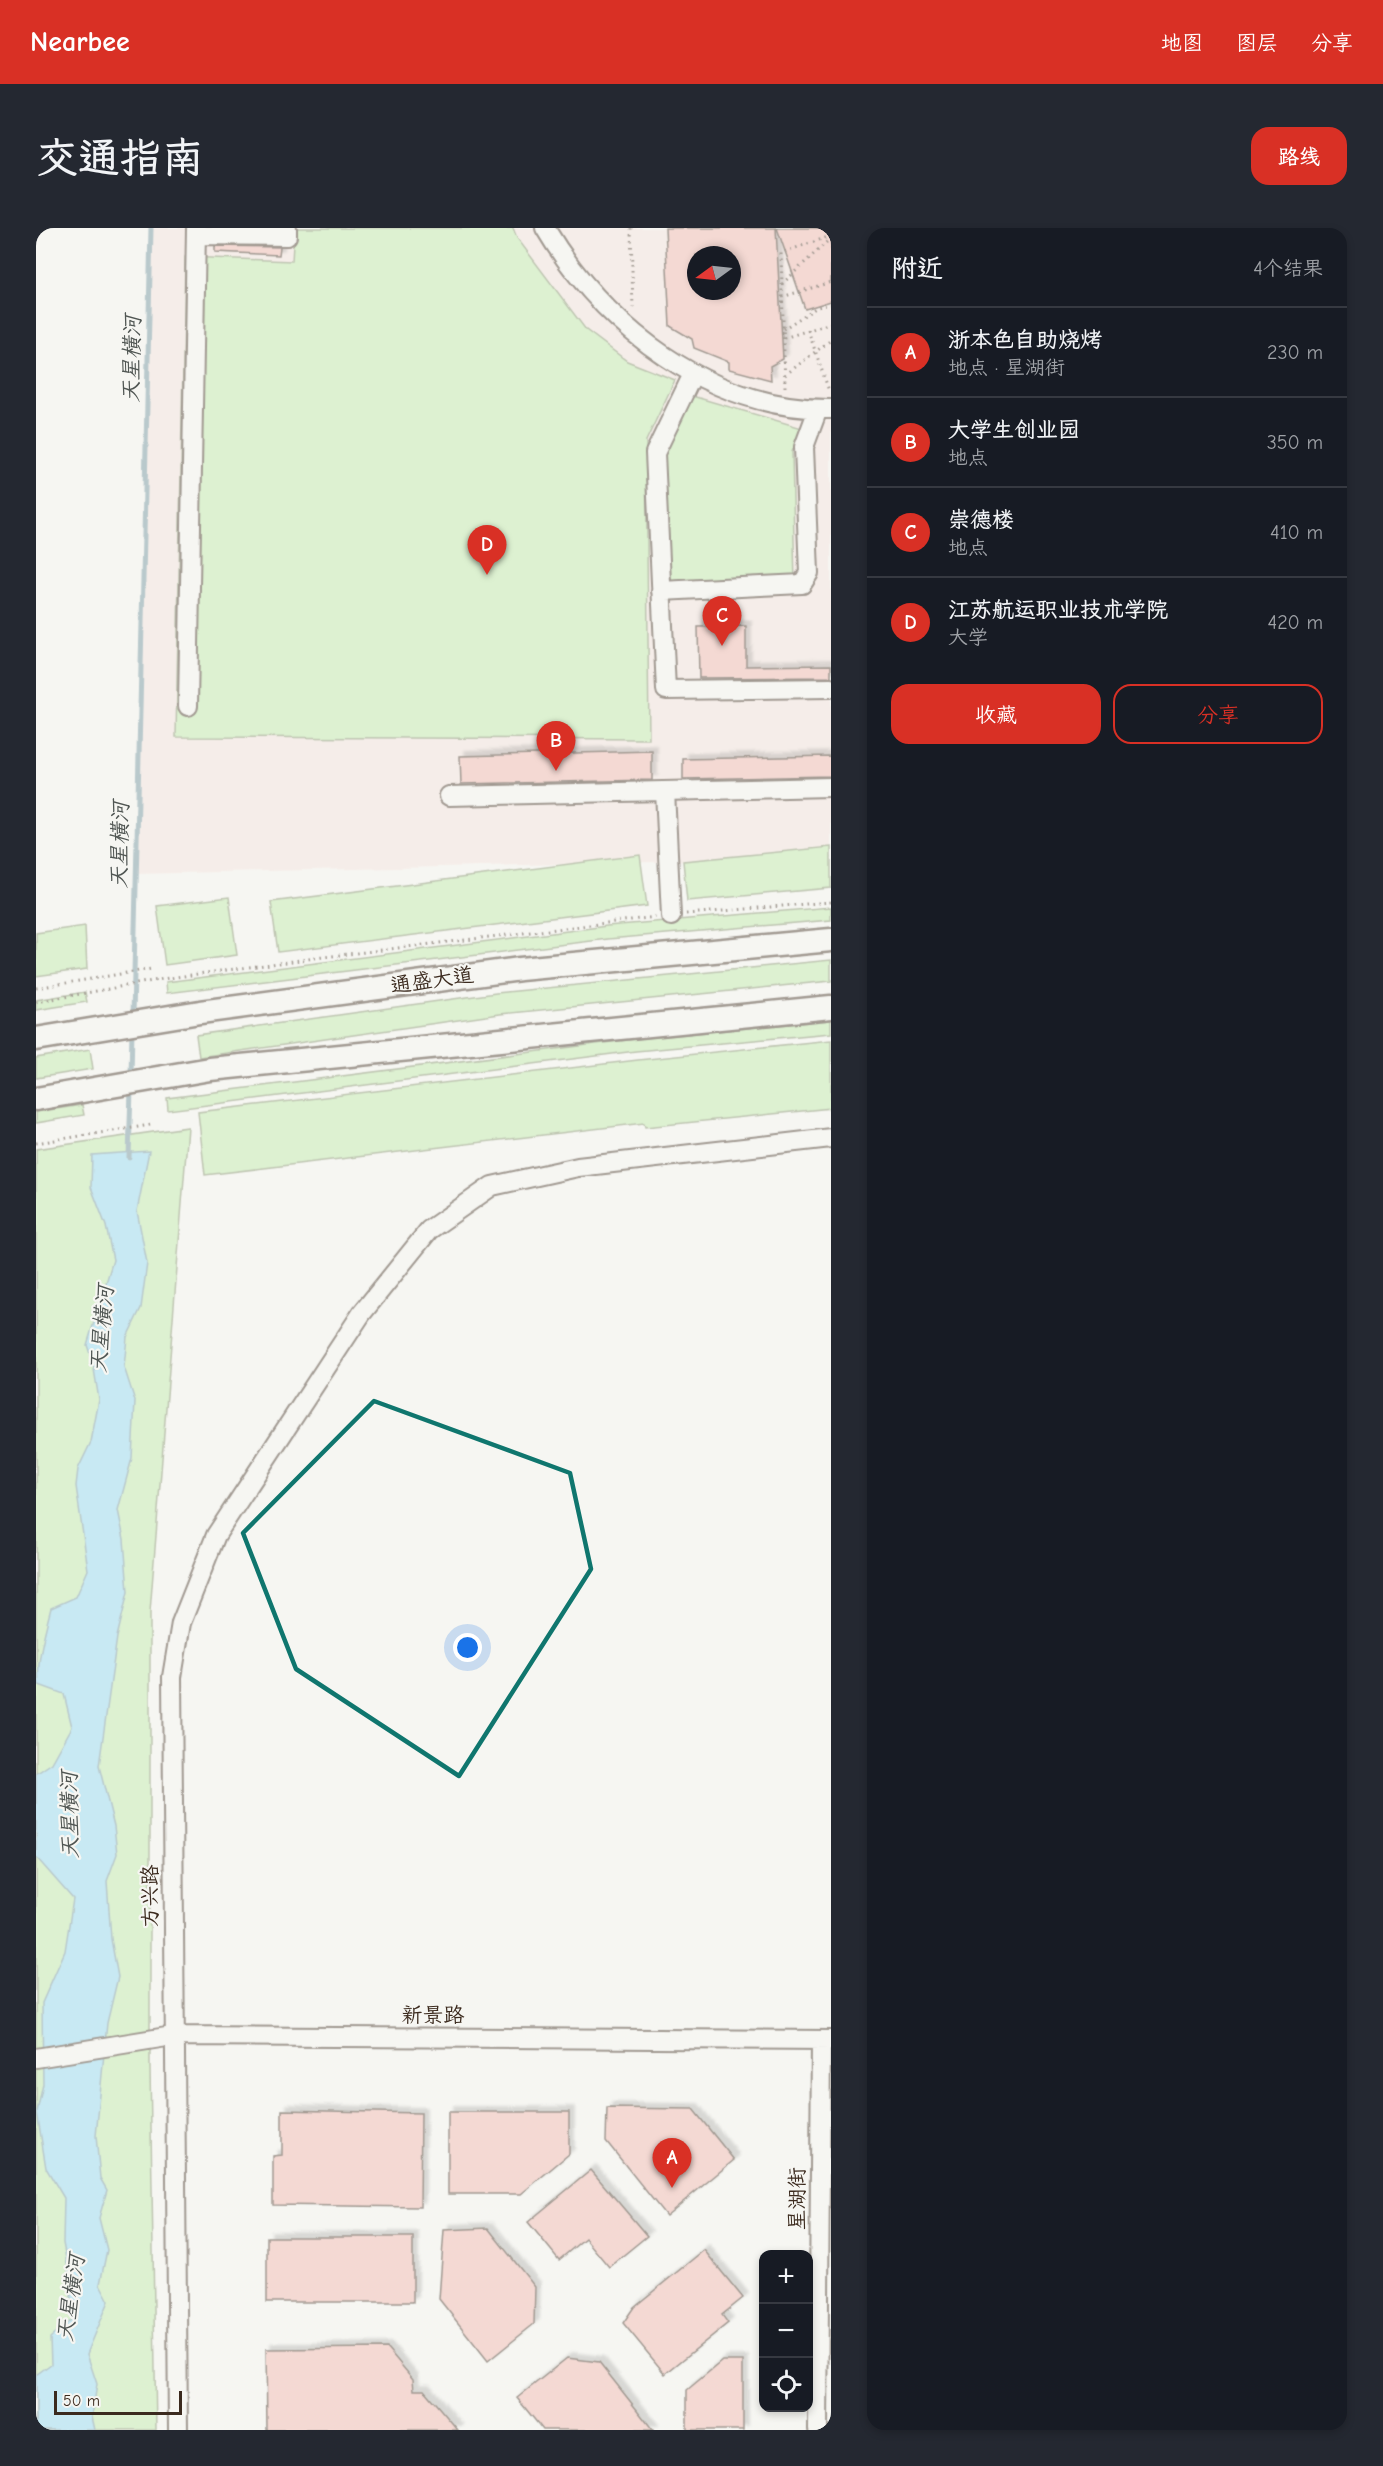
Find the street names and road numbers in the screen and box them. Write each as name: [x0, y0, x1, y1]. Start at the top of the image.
street label: 通盛大道: [389, 962, 475, 998]
street label: 方兴路: [138, 1865, 162, 1928]
street label: 新景路: [402, 2003, 465, 2027]
street label: 星湖街: [785, 2168, 809, 2231]

